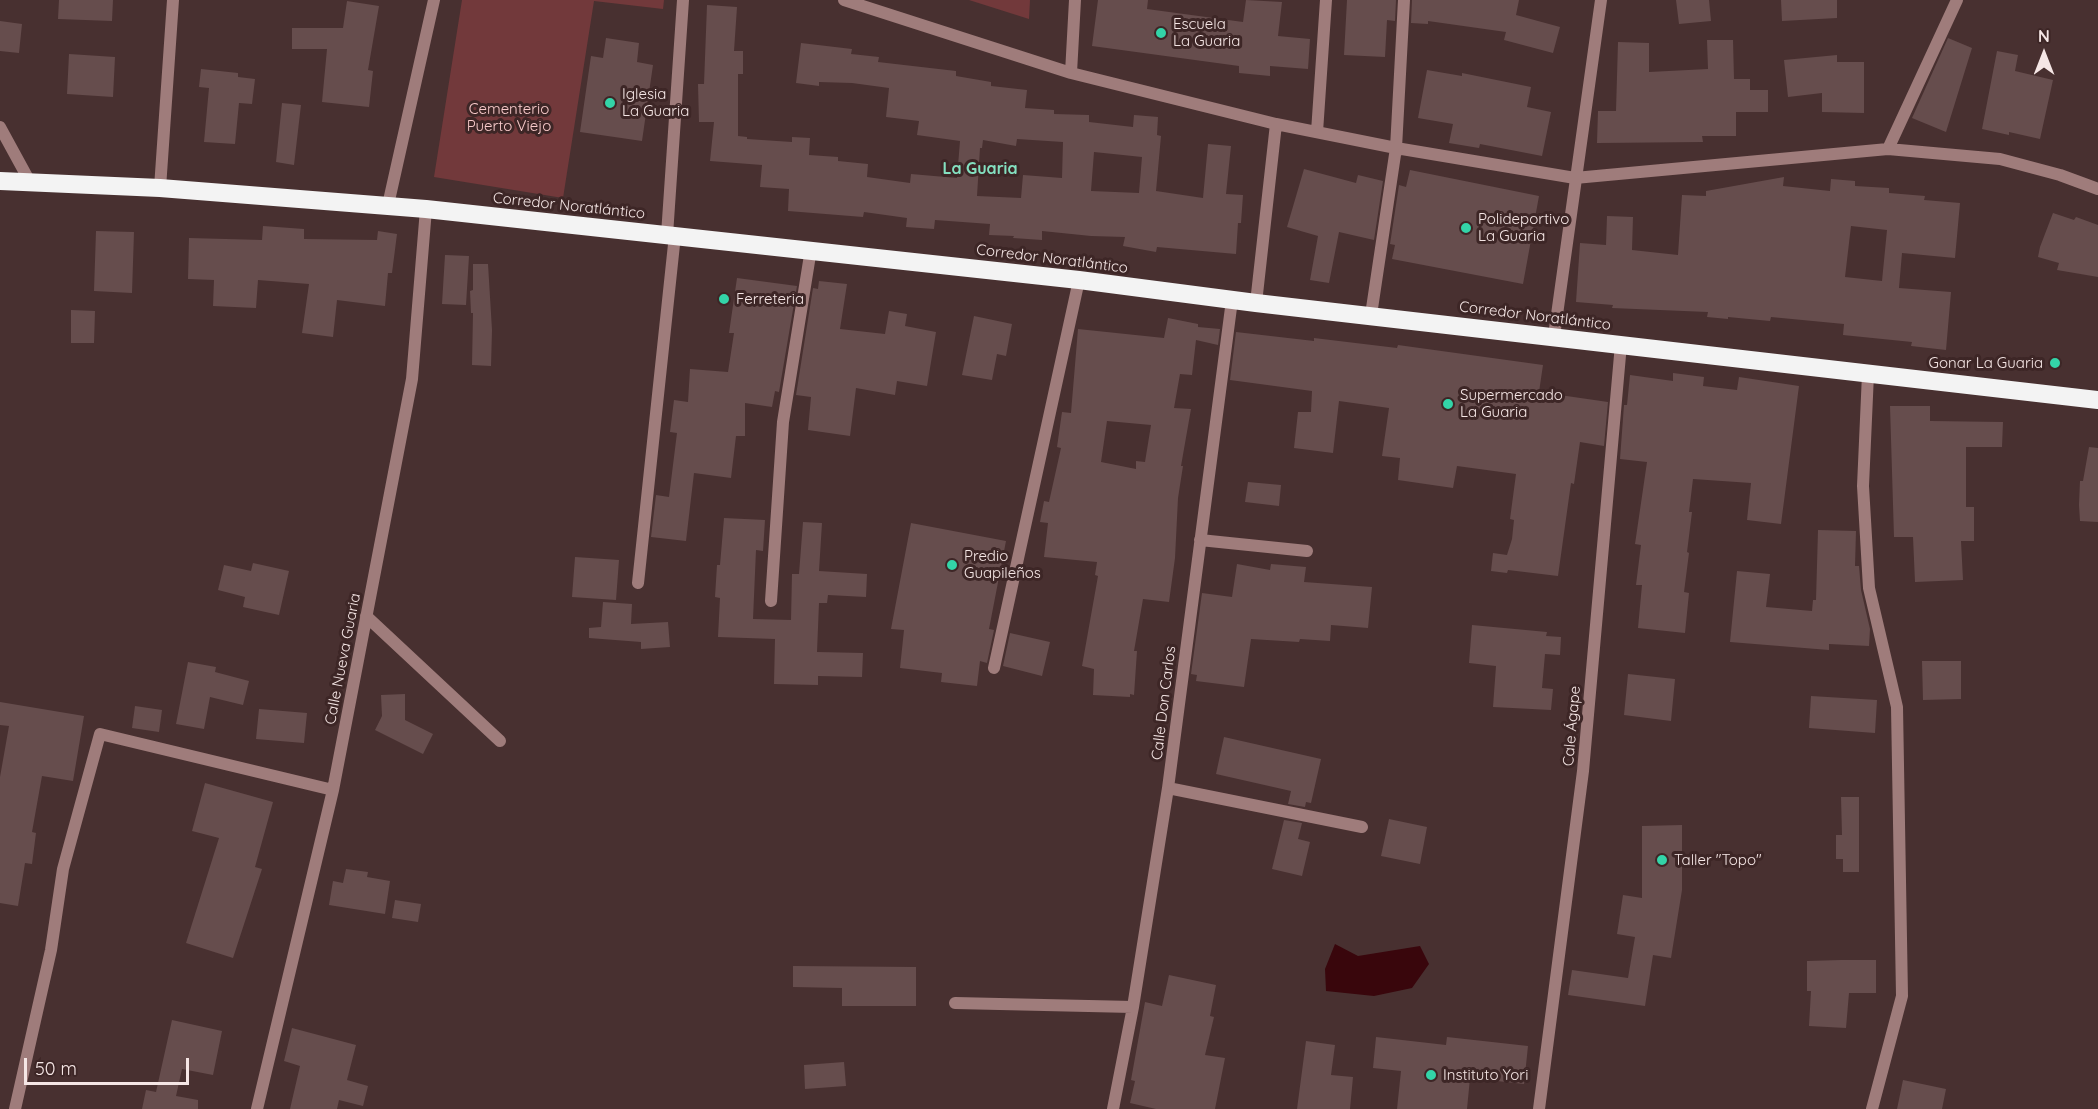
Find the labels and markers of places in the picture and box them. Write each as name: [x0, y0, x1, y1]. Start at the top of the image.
place label: Escuela La Guaria: [1173, 15, 1240, 50]
marker: Escuela La Guaria: [1154, 26, 1168, 40]
place label: Iglesia La Guaria: [622, 85, 689, 120]
marker: Iglesia La Guaria: [603, 96, 617, 110]
place label: Polideportivo La Guaria: [1478, 210, 1569, 245]
marker: Polideportivo La Guaria: [1459, 221, 1473, 235]
place label: Ferreteria: [736, 290, 804, 308]
marker: Ferreteria: [717, 292, 731, 306]
place label: Gonar La Guaria: [1929, 354, 2043, 372]
marker: Gonar La Guaria: [2048, 356, 2062, 370]
place label: Supermercado La Guaria: [1460, 386, 1563, 421]
marker: Supermercado La Guaria: [1441, 397, 1455, 411]
place label: Predio Guapileños: [964, 547, 1041, 582]
marker: Predio Guapileños: [945, 558, 959, 572]
place label: Taller "Topo": [1674, 851, 1762, 869]
marker: Taller "Topo": [1655, 853, 1669, 867]
place label: Instituto Yori: [1443, 1066, 1528, 1084]
marker: Instituto Yori: [1424, 1068, 1438, 1082]

